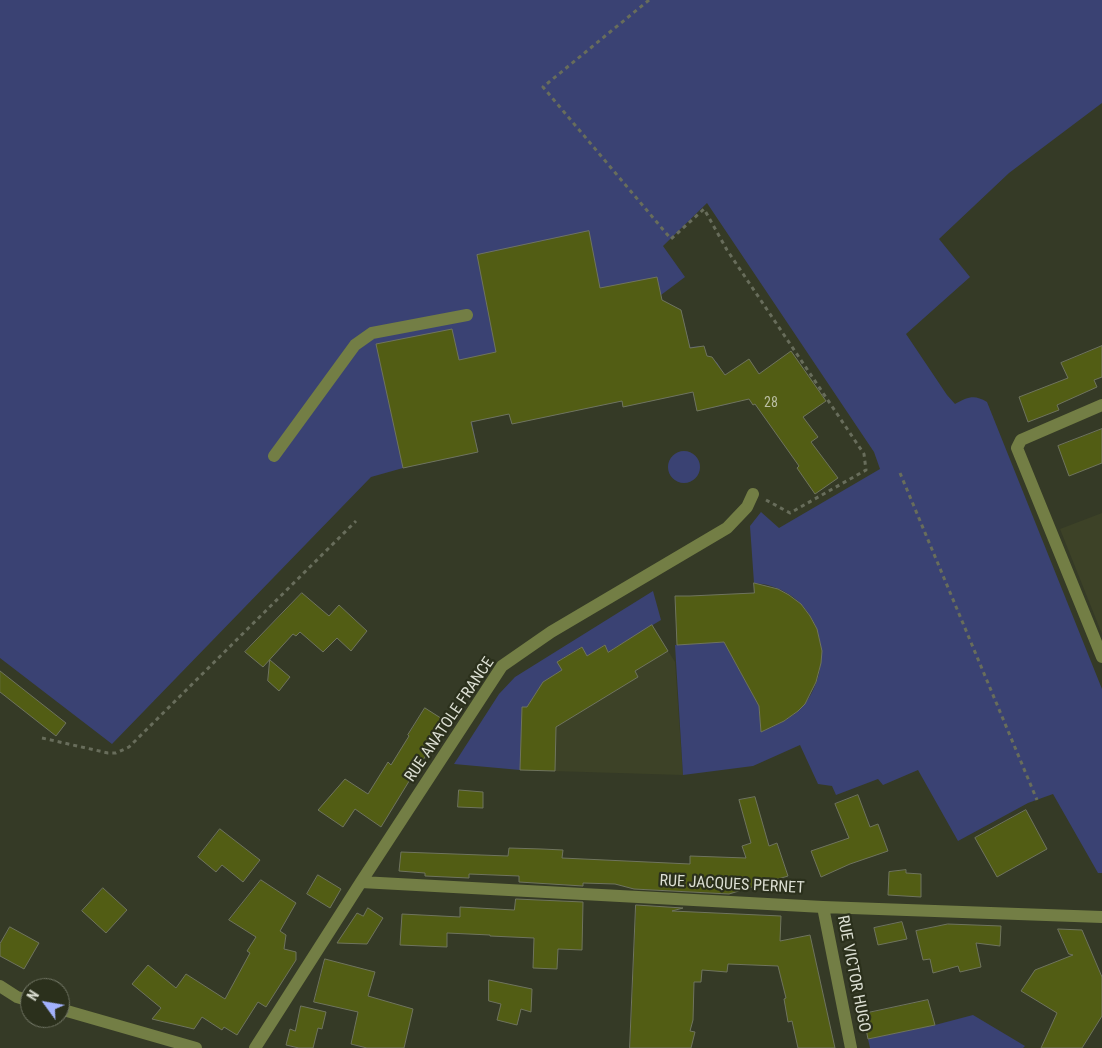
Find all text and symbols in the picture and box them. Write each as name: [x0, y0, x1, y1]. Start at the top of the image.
house number: 28: [764, 395, 778, 411]
street label: RUE ANATOLE FRANCE: [401, 654, 499, 786]
street label: RUE JACQUES PERNET: [659, 872, 805, 898]
street label: RUE VICTOR HUGO: [832, 914, 874, 1034]
north arrow: [20, 978, 70, 1028]
text: N: [24, 988, 42, 1003]

